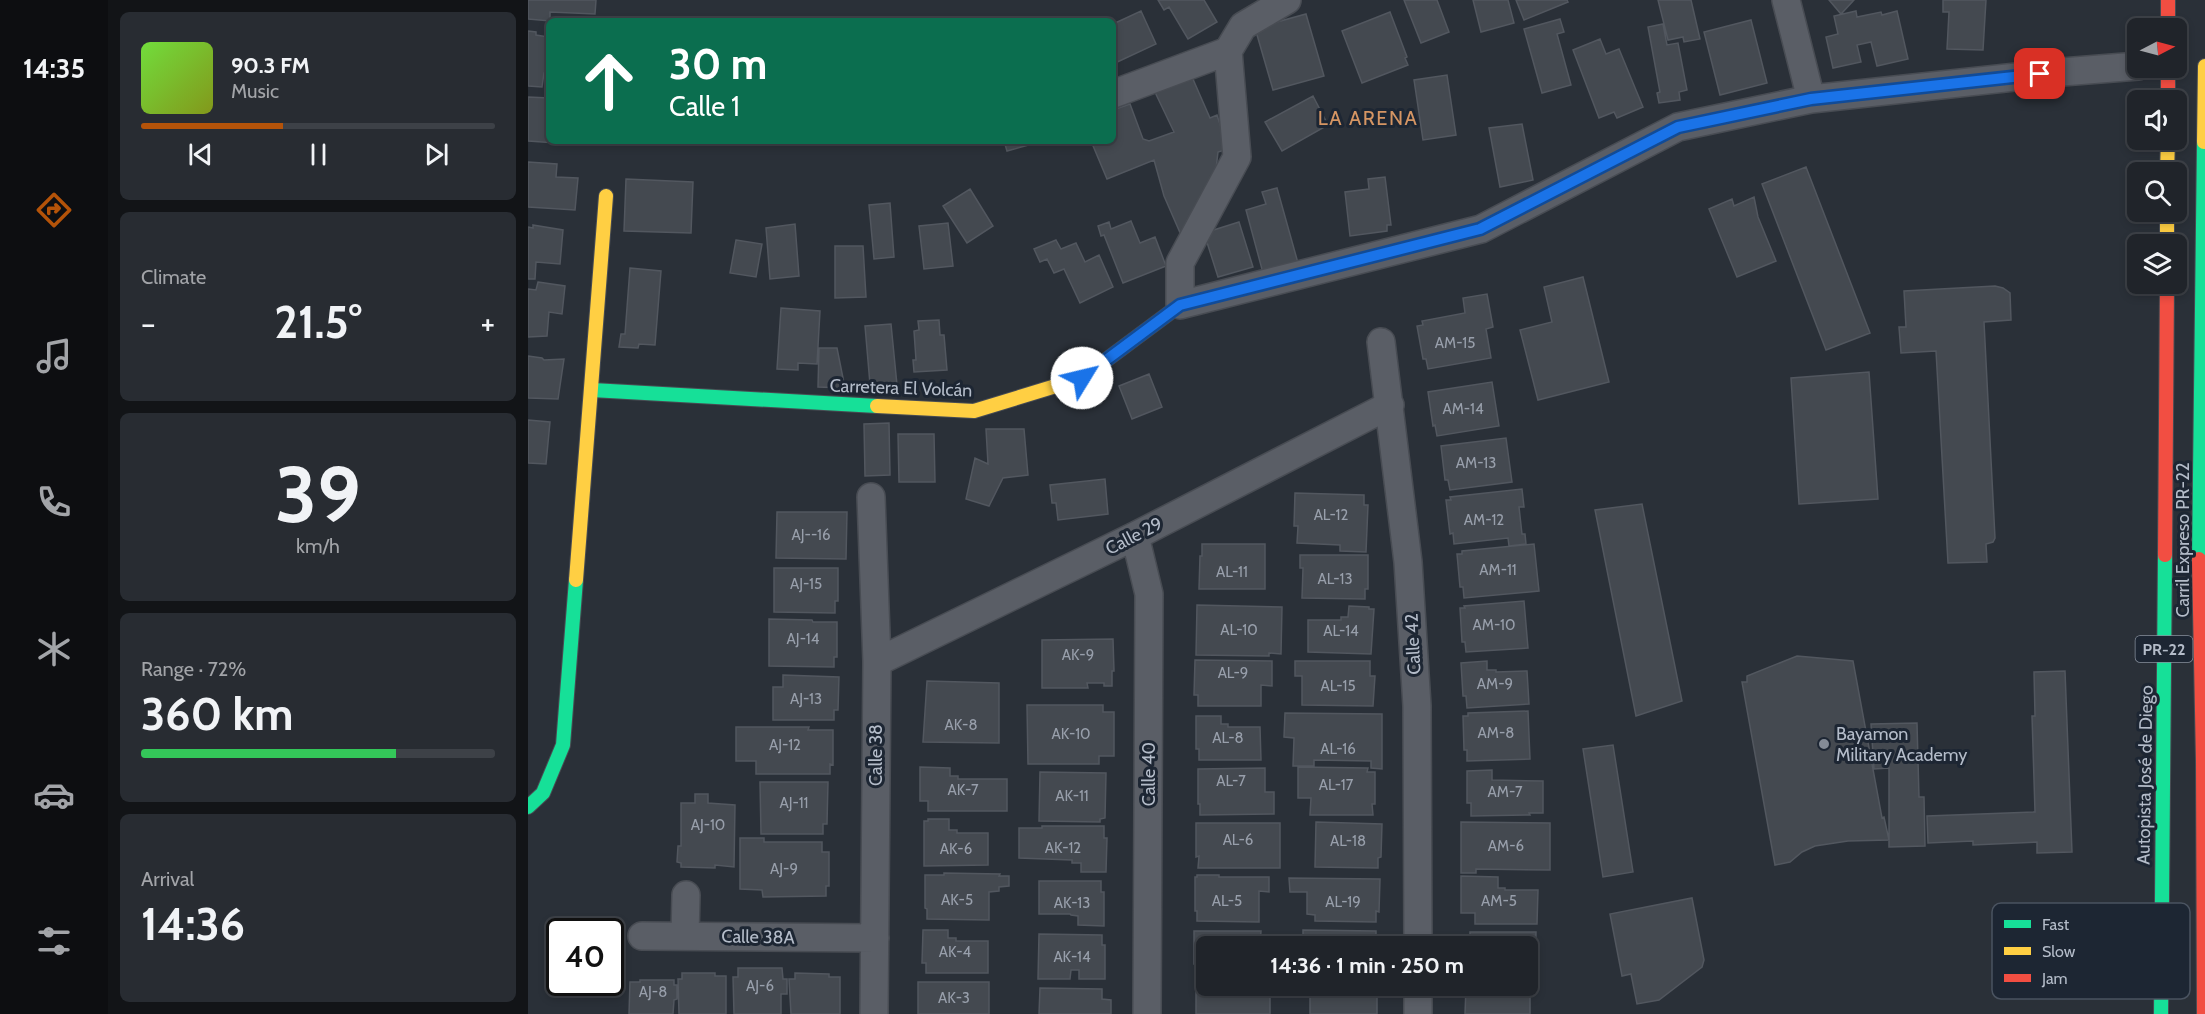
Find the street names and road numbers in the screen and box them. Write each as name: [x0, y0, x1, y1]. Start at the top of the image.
street label: Carretera El Volcán: [829, 375, 973, 401]
street label: Carril Expreso PR-22: [2172, 462, 2194, 618]
street label: Calle 29: [1102, 512, 1166, 560]
street label: Calle 42: [1400, 613, 1426, 675]
road number: PR-22: [2136, 636, 2192, 662]
street label: Autopista José de Diego: [2132, 685, 2158, 865]
street label: Calle 38: [865, 724, 887, 786]
street label: Calle 40: [1138, 742, 1160, 806]
street label: Calle 38A: [721, 925, 795, 949]

